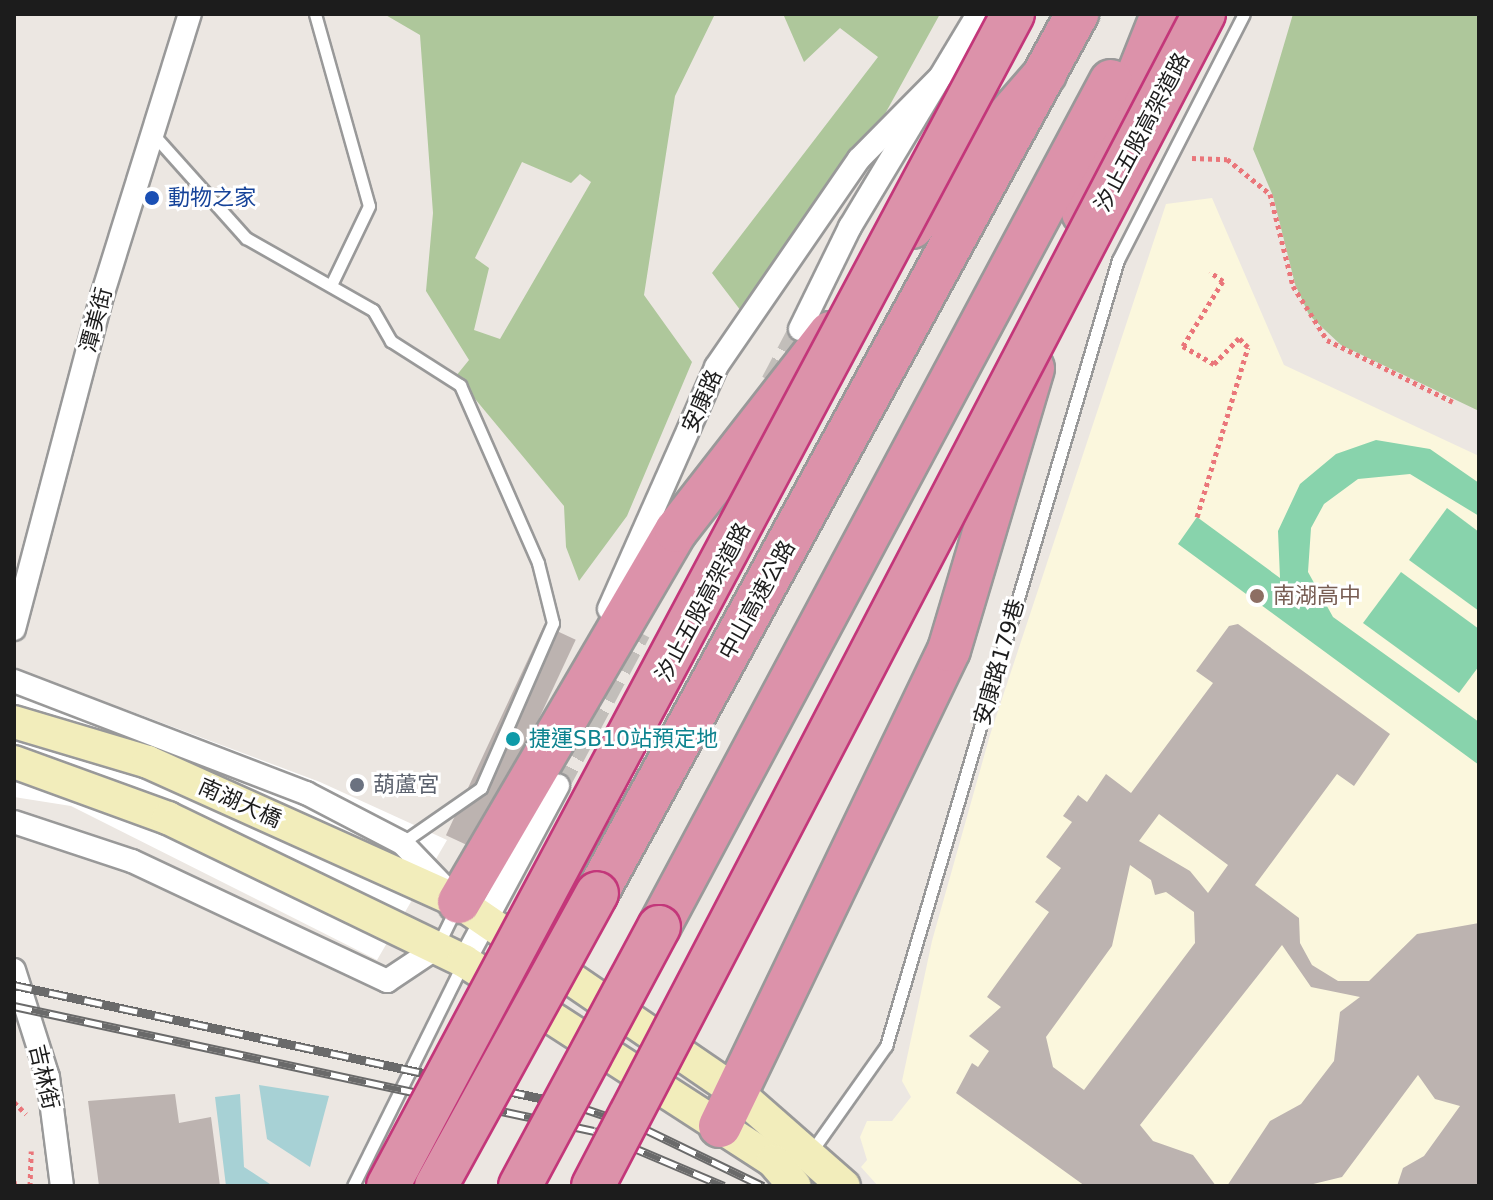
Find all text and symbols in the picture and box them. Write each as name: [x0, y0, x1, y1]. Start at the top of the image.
street label: 汐止五股高架道路: [1089, 48, 1195, 216]
place label: 動物之家: [168, 185, 256, 211]
marker: 動物之家: [143, 189, 161, 207]
street label: 潭美街: [75, 285, 117, 355]
street label: 安康路: [677, 365, 727, 437]
street label: 汐止五股高架道路: [650, 518, 756, 686]
street label: 中山高速公路: [713, 536, 801, 664]
place label: 南湖高中: [1273, 583, 1361, 609]
marker: 南湖高中: [1248, 587, 1266, 605]
street label: 安康路179巷: [968, 596, 1030, 728]
place label: 捷運SB10站預定地: [529, 726, 718, 752]
marker: 捷運SB10站預定地: [504, 730, 522, 748]
place label: 葫蘆宮: [373, 772, 439, 798]
street label: 南湖大橋: [194, 773, 286, 833]
marker: 葫蘆宮: [348, 776, 366, 794]
street label: 吉林街: [24, 1042, 64, 1112]

